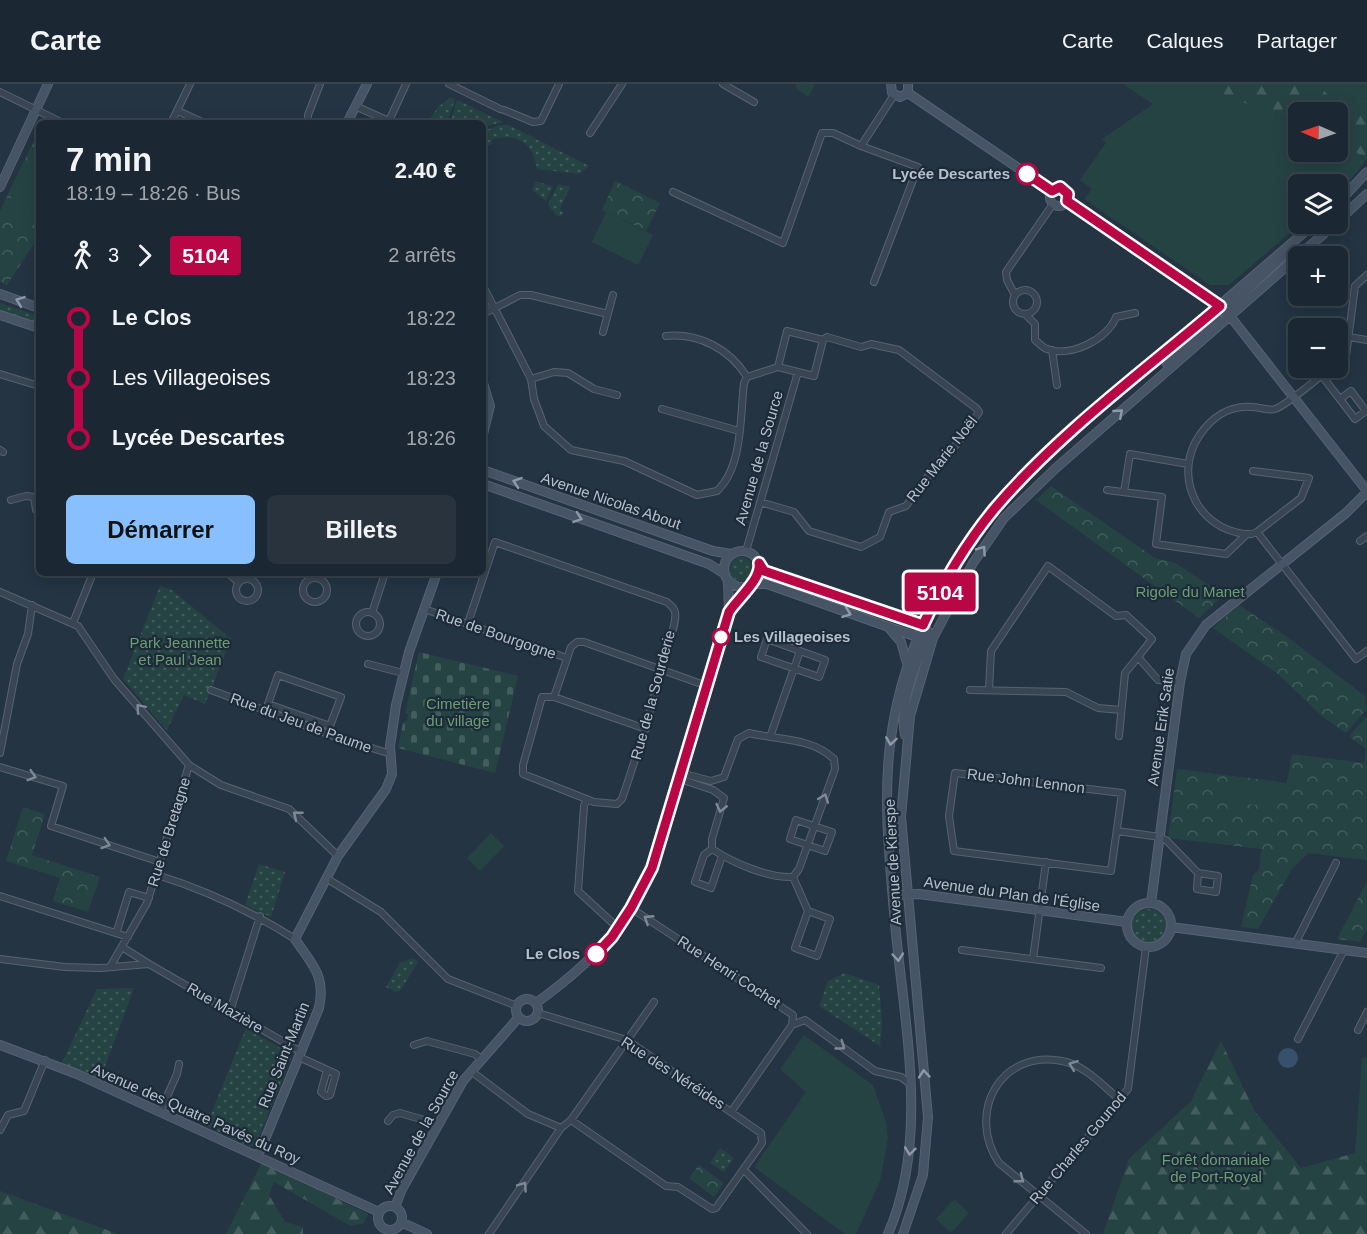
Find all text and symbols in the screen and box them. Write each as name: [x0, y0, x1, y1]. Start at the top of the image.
text: Carte: [30, 25, 102, 56]
text: Carte: [1062, 29, 1113, 52]
text: Calques: [1146, 29, 1223, 52]
text: Partager: [1256, 29, 1337, 52]
north arrow: [1288, 102, 1348, 162]
map controls: [1288, 102, 1348, 378]
text: 7 min: [66, 141, 152, 178]
text: 2.40 €: [395, 158, 456, 183]
marker: Lycée Descartes: [1016, 163, 1038, 185]
place label: Lycée Descartes: [892, 165, 1010, 182]
button: layers: [1288, 174, 1348, 234]
text: 18:19 – 18:26 · Bus: [66, 182, 241, 204]
icon: walk: [66, 239, 99, 272]
icon: forward: [128, 239, 161, 272]
text: 3: [108, 244, 119, 266]
text: 5104: [182, 244, 229, 267]
text: 2 arrêts: [388, 244, 456, 266]
button: +: [1288, 246, 1348, 306]
one-way arrow: [15, 295, 25, 308]
text: Le Clos: [112, 305, 191, 330]
text: 18:22: [406, 307, 456, 329]
button: −: [1288, 318, 1348, 378]
text: Les Villageoises: [112, 365, 271, 390]
text: 18:23: [406, 367, 456, 389]
street label: Avenue de la Source: [731, 389, 786, 527]
one-way arrow: [1113, 409, 1123, 420]
street label: Rue Marie Noël: [903, 412, 980, 505]
text: Lycée Descartes: [112, 425, 285, 450]
text: 18:26: [406, 427, 456, 449]
street label: Avenue Nicolas About: [539, 469, 684, 533]
one-way arrow: [512, 477, 523, 490]
button: Démarrer: [66, 495, 255, 564]
button: Billets: [267, 495, 456, 564]
one-way arrow: [572, 510, 583, 523]
one-way arrow: [975, 546, 986, 557]
line badge: 5104: [898, 572, 982, 612]
text: 5104: [917, 581, 963, 604]
park label: Rigole du Manet: [1135, 583, 1245, 600]
street label: Rue de Bourgogne: [434, 605, 558, 662]
one-way arrow: [842, 605, 852, 618]
street label: Rue de la Sourderie: [627, 628, 678, 762]
marker: Les Villageoises: [712, 628, 730, 646]
place label: Les Villageoises: [734, 628, 850, 645]
park label: Park Jeannette et Paul Jean: [130, 634, 230, 668]
street label: Avenue Erik Satie: [1144, 667, 1177, 787]
street label: Rue du Jeu de Paume: [228, 689, 374, 756]
park label: Cimetière du village: [426, 695, 490, 729]
one-way arrow: [136, 705, 147, 715]
one-way arrow: [885, 737, 897, 746]
street label: Rue John Lennon: [966, 765, 1086, 796]
one-way arrow: [26, 769, 37, 781]
street label: Rue de Bretagne: [144, 775, 193, 889]
one-way arrow: [817, 793, 830, 804]
street label: Avenue de Kierspe: [881, 798, 904, 926]
one-way arrow: [715, 803, 728, 813]
one-way arrow: [292, 812, 303, 823]
one-way arrow: [100, 837, 111, 849]
street label: Avenue du Plan de l'Église: [923, 873, 1101, 914]
one-way arrow: [644, 915, 655, 926]
street label: Rue Henri Cochet: [675, 932, 785, 1012]
marker: Le Clos: [585, 943, 607, 965]
place label: Le Clos: [526, 945, 580, 962]
one-way arrow: [891, 952, 904, 961]
street label: Rue Mazière: [184, 979, 266, 1036]
street label: Rue Saint-Martin: [255, 999, 312, 1110]
street label: Rue des Néréides: [618, 1033, 728, 1112]
one-way arrow: [835, 1039, 846, 1050]
one-way arrow: [1068, 1059, 1079, 1072]
street label: Avenue des Quatre Pavés du Roy: [89, 1060, 304, 1168]
street label: Avenue de la Source: [379, 1067, 462, 1197]
one-way arrow: [918, 1070, 931, 1079]
street label: Rue Charles Gounod: [1026, 1088, 1129, 1207]
one-way arrow: [904, 1146, 917, 1156]
park label: Forêt domaniale de Port-Royal: [1162, 1151, 1270, 1185]
one-way arrow: [1013, 1172, 1024, 1183]
one-way arrow: [516, 1182, 527, 1193]

